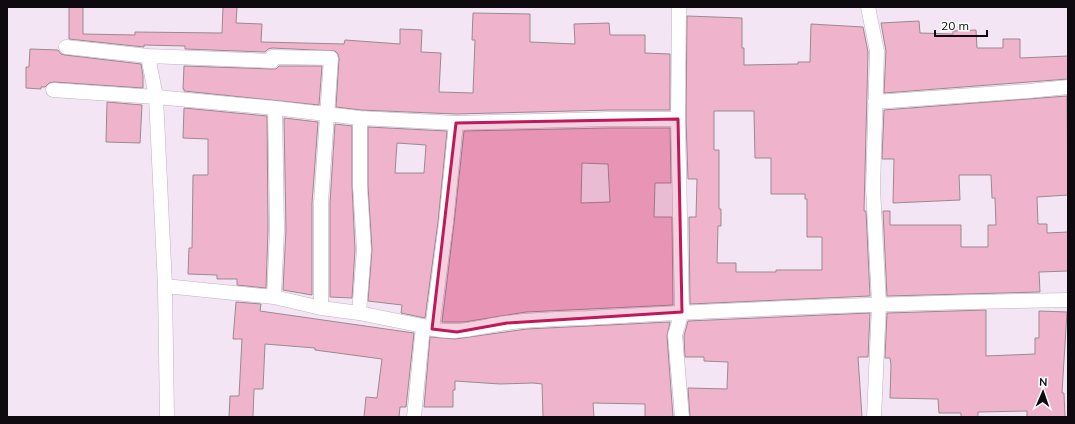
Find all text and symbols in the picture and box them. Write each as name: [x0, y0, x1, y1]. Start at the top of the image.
scale bar: [935, 12, 987, 38]
text: 20 m: [941, 18, 969, 33]
north arrow: [1023, 372, 1063, 412]
text: N: [1039, 375, 1048, 389]

